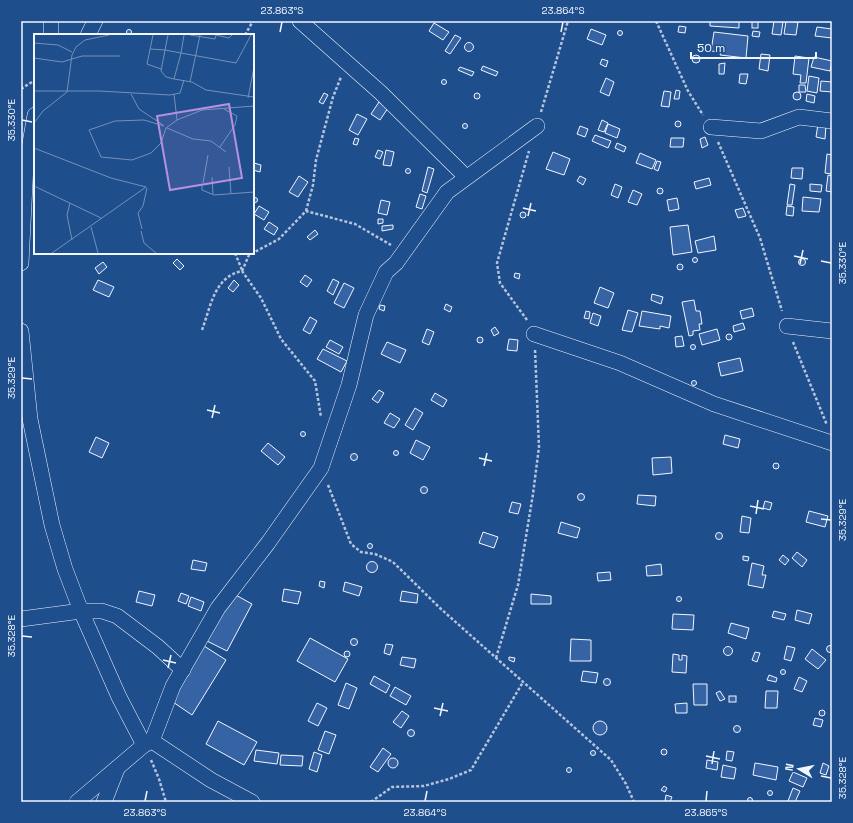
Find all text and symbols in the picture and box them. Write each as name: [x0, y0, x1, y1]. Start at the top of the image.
text: 23.863°S: [261, 4, 303, 17]
text: 23.864°S: [541, 4, 585, 17]
inset map: [34, 34, 254, 254]
scale bar: [691, 34, 816, 60]
text: 50 m: [697, 40, 725, 56]
text: 35.330°E: [5, 98, 18, 141]
text: 35.330°E: [836, 241, 849, 284]
text: 35.329°E: [5, 357, 18, 399]
text: 35.329°E: [836, 499, 849, 541]
text: 35.328°E: [5, 614, 18, 657]
north arrow: [779, 749, 819, 789]
text: 35.328°E: [836, 756, 849, 799]
text: N: [782, 762, 797, 772]
text: 23.863°S: [124, 806, 166, 819]
text: 23.864°S: [403, 806, 447, 819]
text: 23.865°S: [685, 806, 727, 819]

